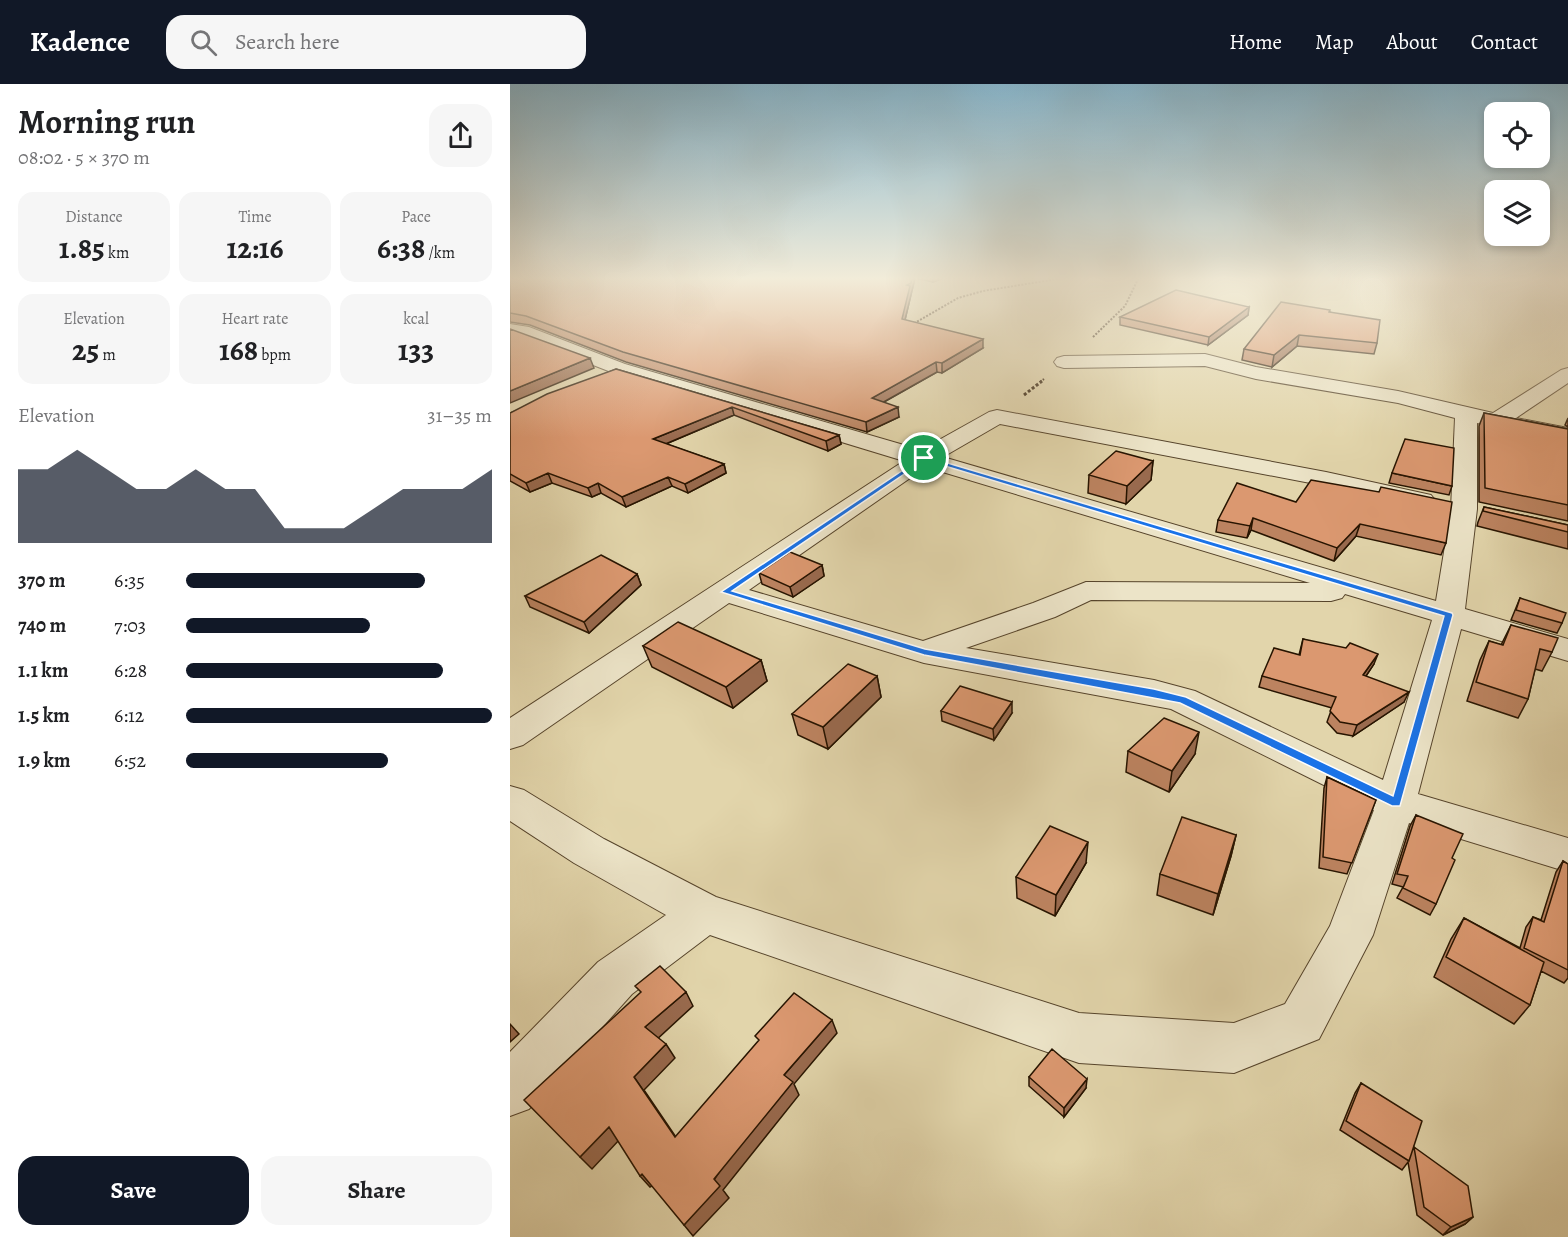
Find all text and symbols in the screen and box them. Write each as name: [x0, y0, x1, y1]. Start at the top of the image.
search box: [166, 15, 586, 69]
text: Kadence: [30, 23, 130, 61]
icon: search: [187, 26, 220, 59]
text: Search here: [235, 27, 340, 57]
text: Home: [1229, 28, 1282, 56]
text: Map: [1315, 28, 1353, 56]
text: About: [1386, 28, 1438, 56]
text: Contact: [1471, 28, 1538, 56]
text: Morning run: [18, 99, 195, 144]
map controls: [1484, 102, 1550, 246]
button: locate: [1484, 102, 1550, 168]
button: share: [429, 104, 492, 167]
text: 08:02 · 5 × 370 m: [18, 144, 150, 171]
button: layers: [1484, 180, 1550, 246]
text: Distance: [65, 206, 123, 228]
text: Time: [238, 206, 272, 228]
text: Pace: [401, 206, 431, 228]
text: 1.85: [59, 228, 105, 268]
text: 12:16: [226, 228, 284, 268]
text: 6:38: [377, 228, 425, 268]
text: km: [105, 242, 129, 264]
text: /km: [425, 242, 455, 264]
text: Elevation: [63, 308, 125, 330]
text: Heart rate: [222, 308, 288, 330]
text: kcal: [403, 308, 429, 330]
text: 25: [72, 330, 99, 370]
text: 168: [219, 330, 258, 370]
text: 133: [398, 330, 434, 370]
text: m: [99, 344, 116, 366]
text: bpm: [258, 344, 291, 366]
text: Elevation: [18, 402, 95, 429]
text: 31–35 m: [427, 402, 492, 429]
pin: [898, 432, 949, 483]
icon: arrive: [907, 441, 940, 474]
text: 370 m: [18, 567, 65, 594]
text: 6:35: [114, 567, 145, 594]
text: 740 m: [18, 612, 66, 639]
text: 7:03: [114, 612, 146, 639]
text: 1.1 km: [18, 657, 68, 684]
text: 6:28: [114, 657, 147, 684]
text: 1.5 km: [18, 702, 70, 729]
text: 6:12: [114, 702, 144, 729]
text: 1.9 km: [18, 747, 71, 774]
text: 6:52: [114, 747, 146, 774]
button: Save: [18, 1156, 249, 1225]
button: Share: [261, 1156, 492, 1225]

